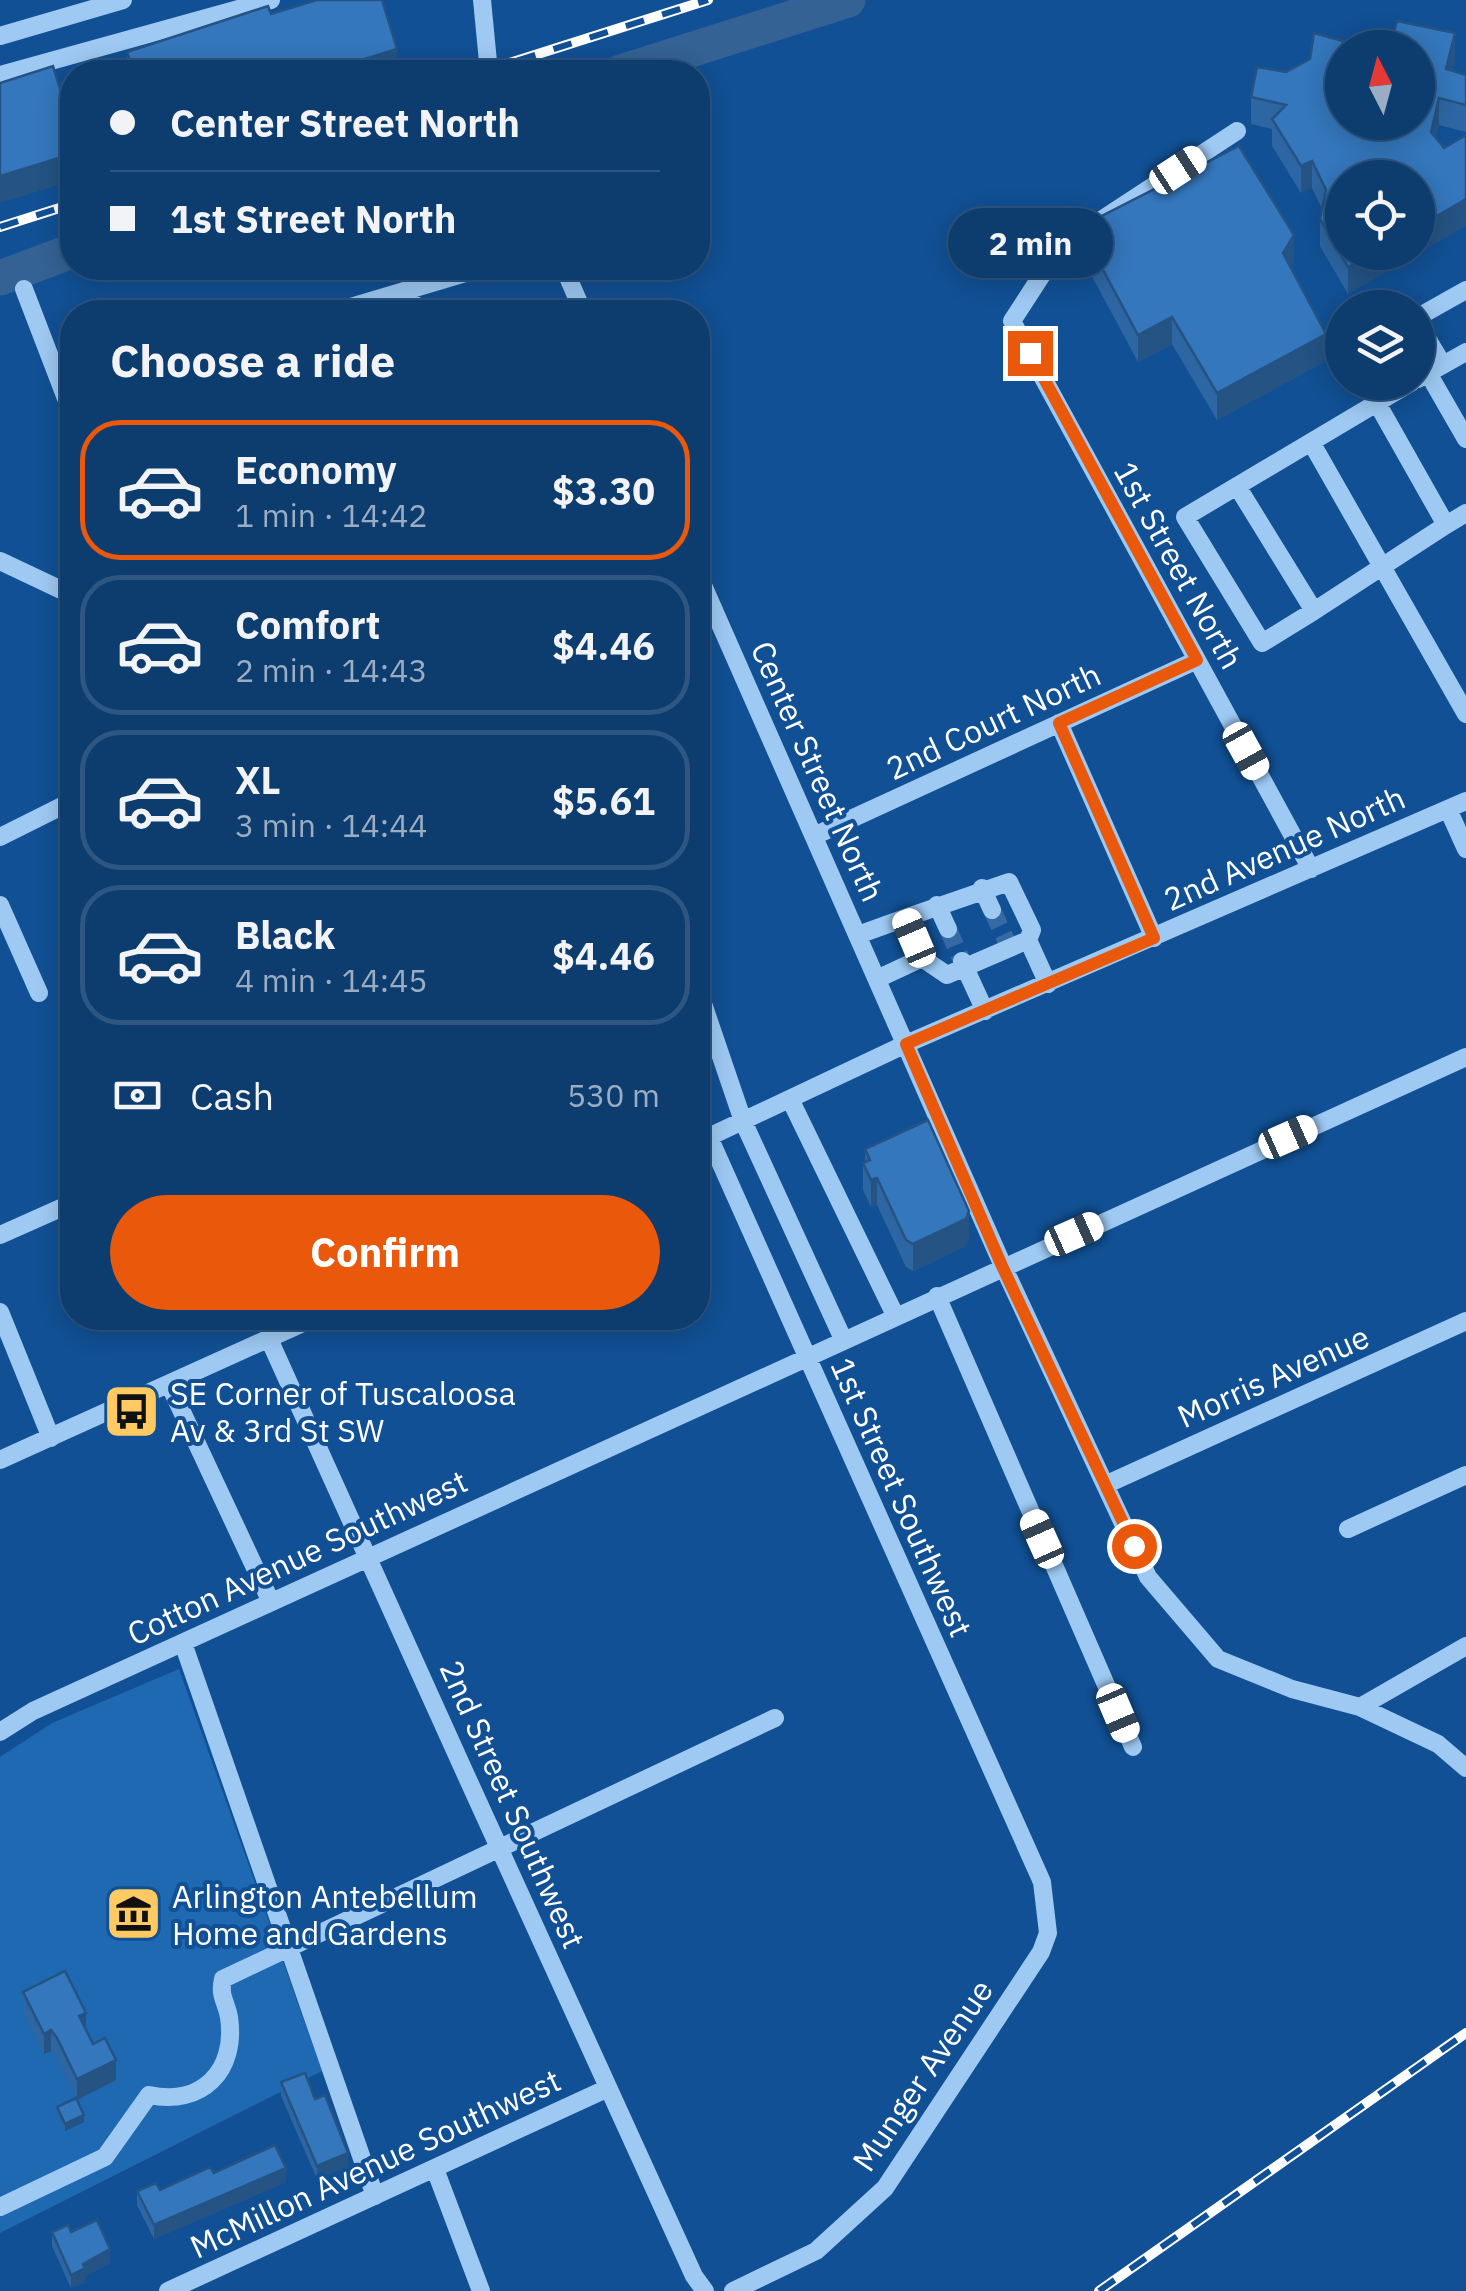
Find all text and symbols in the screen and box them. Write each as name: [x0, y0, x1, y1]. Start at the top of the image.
north arrow: [1325, 30, 1435, 140]
map controls: [1325, 30, 1435, 400]
text: Center Street North: [170, 98, 520, 147]
car: [1145, 141, 1211, 199]
button: locate: [1325, 160, 1435, 270]
text: 1st Street North: [170, 194, 456, 243]
callout: 2 min: [948, 208, 1112, 278]
text: 2 min: [989, 222, 1072, 264]
button: layers: [1325, 290, 1435, 400]
text: Choose a ride: [110, 331, 395, 389]
route end: [1008, 331, 1053, 376]
icon: car: [115, 445, 205, 535]
text: Economy: [235, 445, 397, 494]
street label: 1st Street North: [1105, 454, 1253, 676]
text: $3.30: [552, 466, 655, 515]
text: 1 min · 14:42: [235, 494, 428, 536]
icon: car: [115, 600, 205, 690]
text: Comfort: [235, 600, 380, 649]
text: $4.46: [552, 621, 655, 670]
street label: Center Street North: [742, 634, 894, 908]
text: 2 min · 14:43: [235, 649, 428, 691]
street label: 2nd Court North: [879, 653, 1107, 789]
car: [1218, 717, 1274, 785]
icon: car: [115, 755, 205, 845]
text: XL: [235, 755, 281, 804]
text: $5.61: [552, 776, 655, 825]
street label: 2nd Avenue North: [1157, 776, 1411, 920]
text: 3 min · 14:44: [235, 804, 428, 846]
car: [888, 905, 940, 971]
icon: car: [115, 910, 205, 1000]
text: Black: [235, 910, 335, 959]
text: $4.46: [552, 931, 655, 980]
text: 4 min · 14:45: [235, 959, 428, 1001]
icon: cash: [110, 1068, 165, 1123]
text: Cash: [190, 1071, 274, 1120]
text: 530 m: [567, 1074, 660, 1116]
car: [1254, 1111, 1322, 1163]
button: Confirm: [110, 1195, 660, 1310]
car: [1040, 1208, 1108, 1260]
street label: Morris Avenue: [1171, 1315, 1375, 1437]
street label: 1st Street Southwest: [822, 1351, 982, 1643]
place label: SE Corner of Tuscaloosa Av & 3rd St SW: [170, 1372, 516, 1451]
bus stop icon: SE Corner of Tuscaloosa Av & 3rd St SW: [101, 1381, 161, 1441]
street label: Cotton Avenue Southwest: [120, 1460, 474, 1654]
car: [1016, 1505, 1068, 1573]
route start: [1112, 1524, 1157, 1569]
street label: 2nd Street Southwest: [430, 1653, 596, 1955]
car: [1092, 1680, 1144, 1746]
place label: Arlington Antebellum Home and Gardens: [172, 1875, 478, 1954]
museum icon: Arlington Antebellum Home and Gardens: [103, 1884, 163, 1944]
street label: Munger Avenue: [842, 1971, 1002, 2179]
street label: McMillon Avenue Southwest: [183, 2059, 567, 2267]

